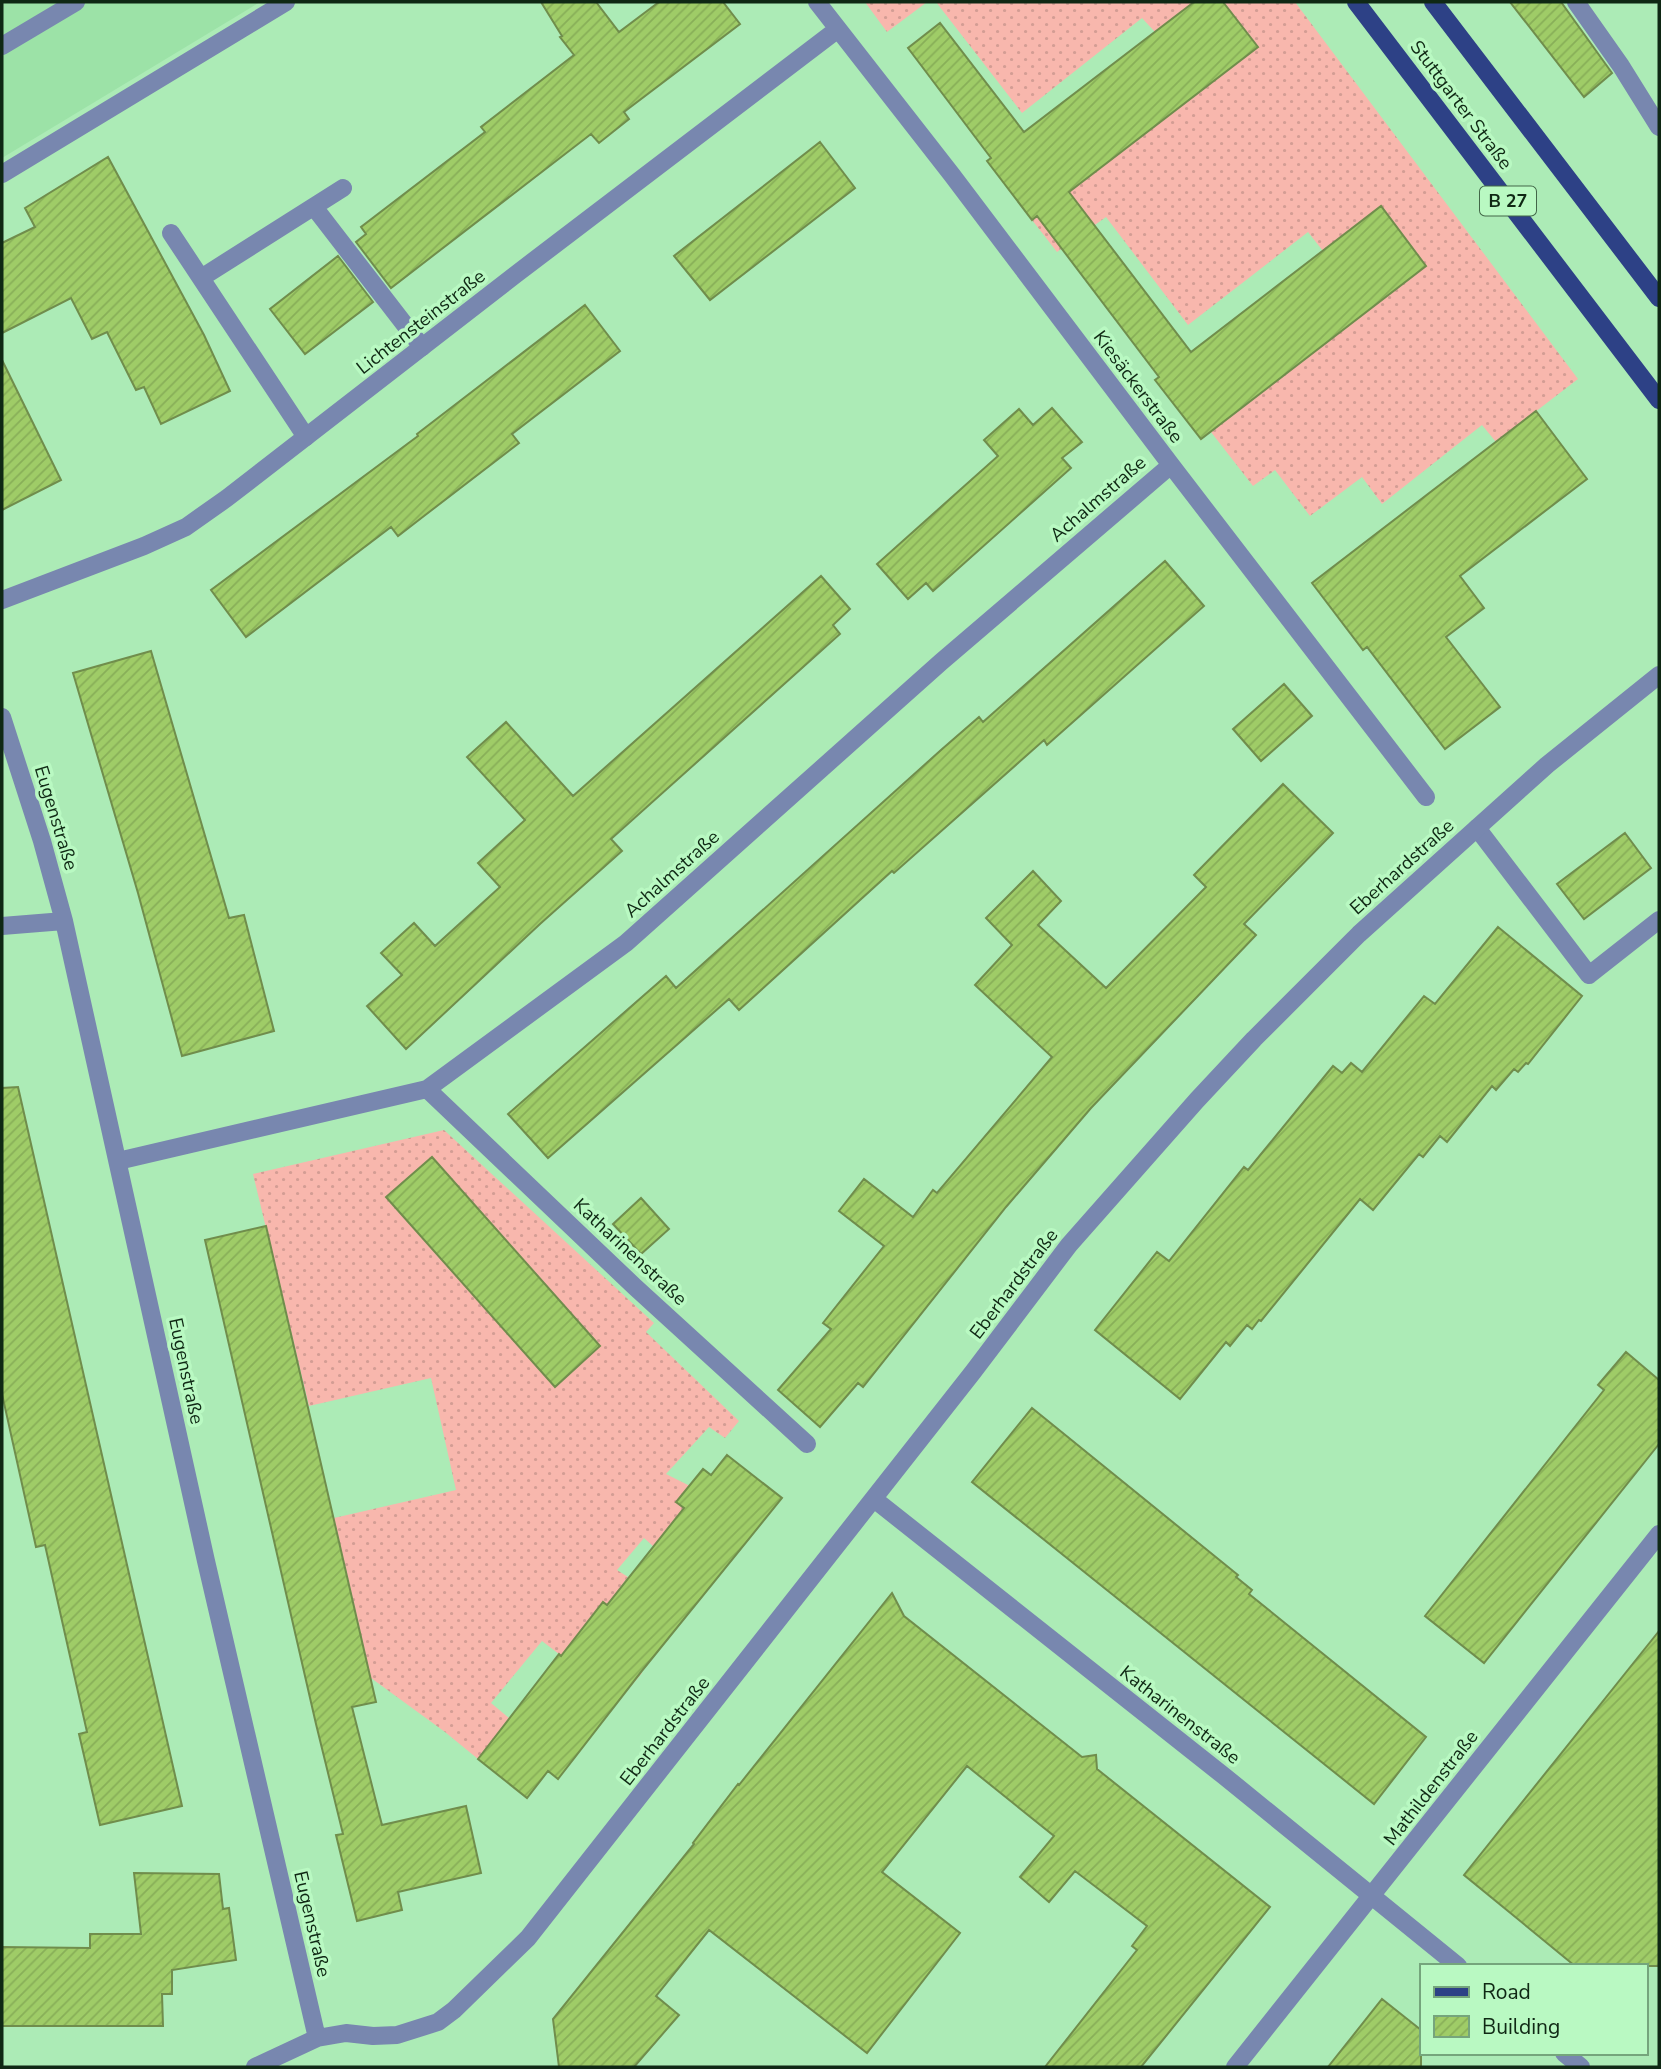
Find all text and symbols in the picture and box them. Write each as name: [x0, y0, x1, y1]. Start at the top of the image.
street label: Stuttgarter Straße: [1404, 35, 1518, 175]
road number: B 27: [1480, 186, 1536, 216]
street label: Lichtensteinstraße: [351, 263, 491, 381]
street label: Kiesäckerstraße: [1087, 325, 1189, 449]
street label: Achalmstraße: [1044, 450, 1152, 548]
street label: Eugenstraße: [28, 763, 84, 873]
street label: Eberhardstraße: [1344, 813, 1460, 921]
street label: Achalmstraße: [619, 824, 725, 924]
street label: Katharinenstraße: [568, 1192, 692, 1312]
street label: Eberhardstraße: [964, 1223, 1064, 1345]
street label: Eugenstraße: [162, 1315, 210, 1427]
street label: Katharinenstraße: [1114, 1660, 1246, 1770]
street label: Eberhardstraße: [614, 1671, 716, 1791]
street label: Mathildenstraße: [1378, 1725, 1484, 1851]
street label: Eugenstraße: [287, 1868, 337, 1980]
legend: [1420, 1964, 1647, 2055]
text: Road: [1482, 1978, 1531, 2006]
text: Building: [1482, 2013, 1560, 2041]

